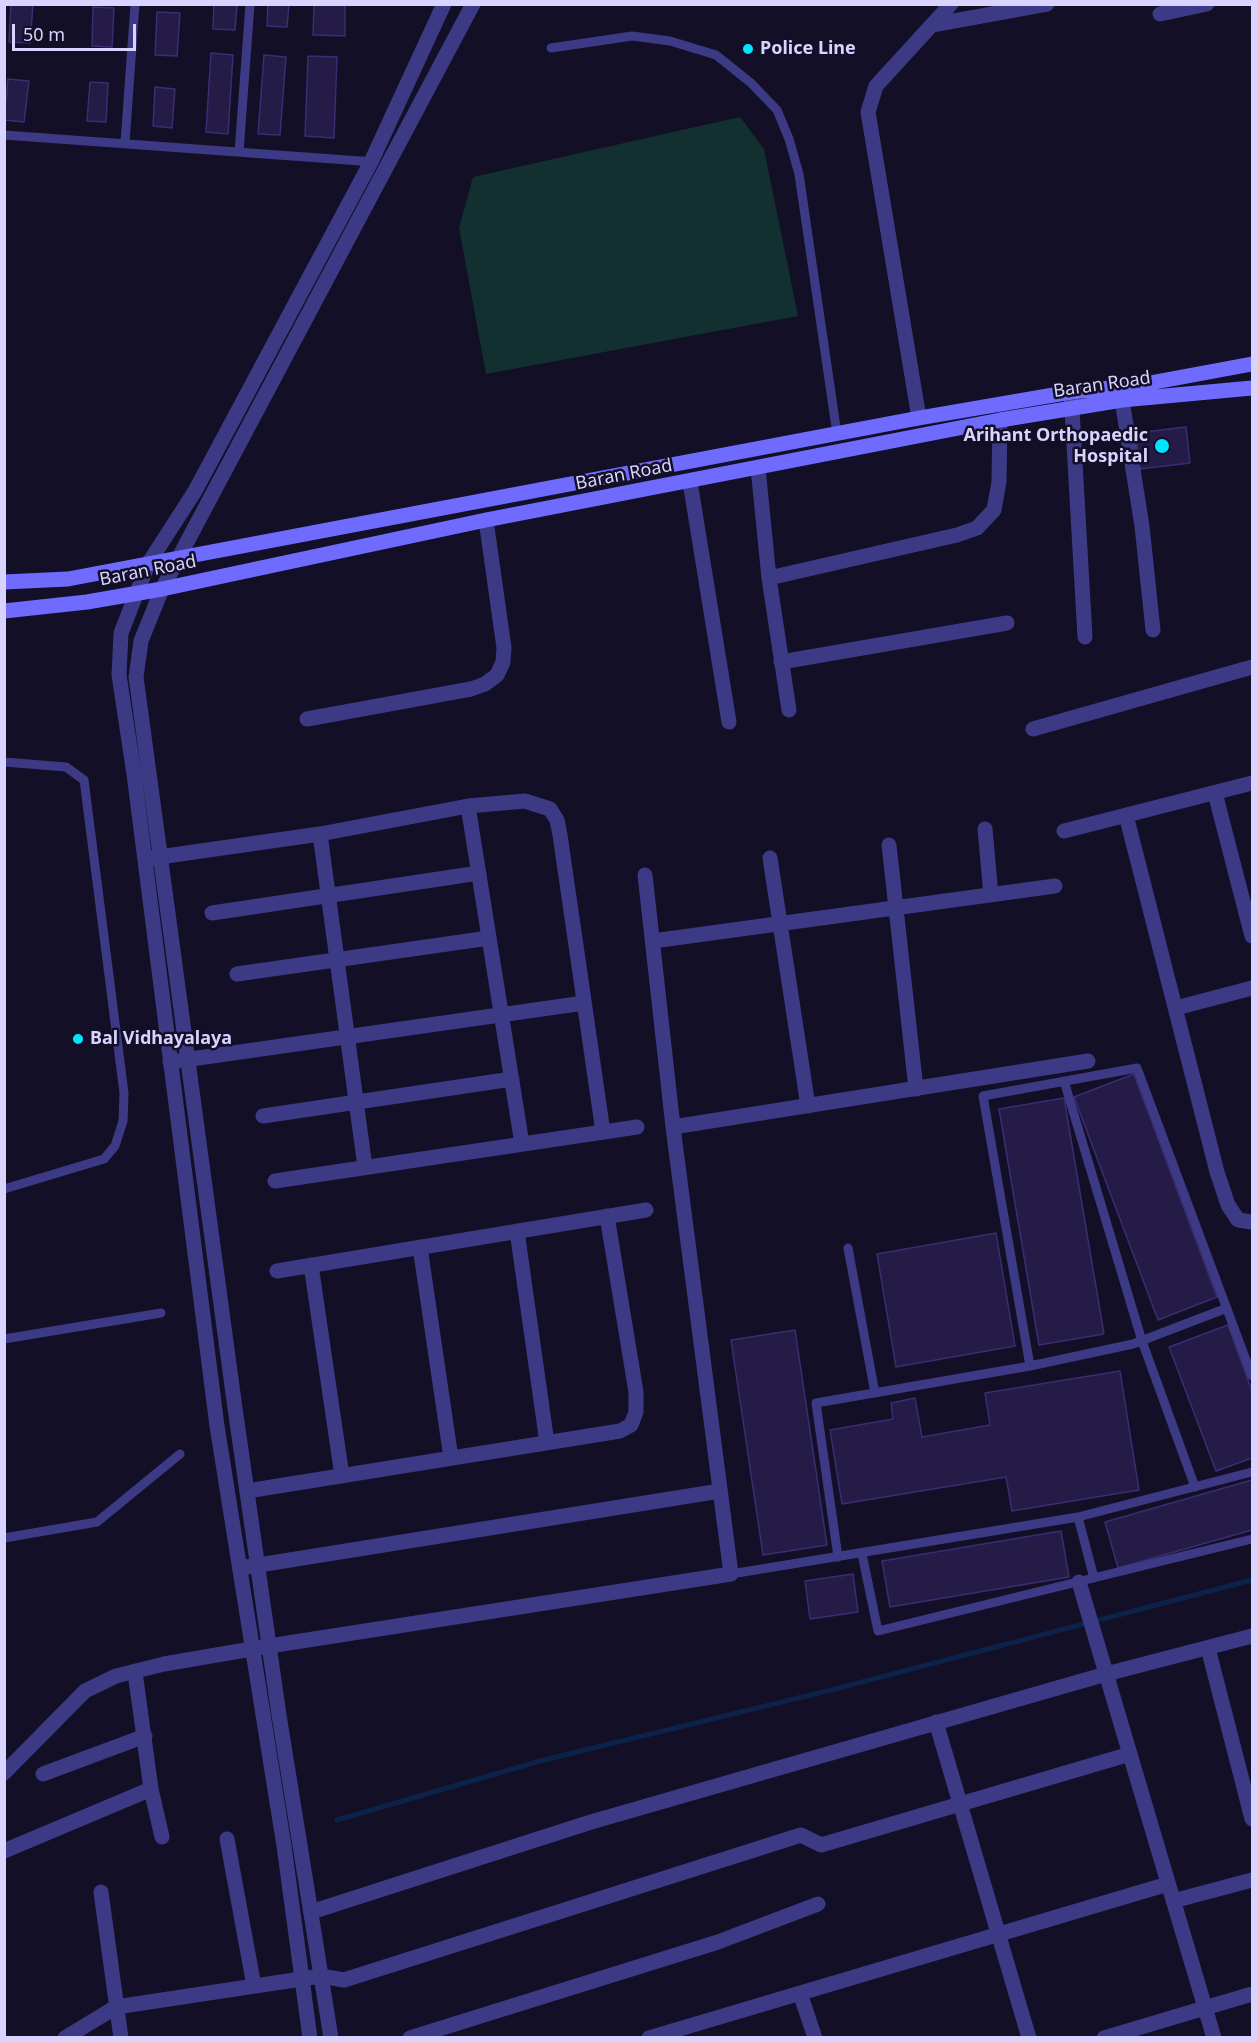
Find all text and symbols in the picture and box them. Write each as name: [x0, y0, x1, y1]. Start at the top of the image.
scale bar: [15, 12, 140, 50]
text: 50 m: [23, 22, 65, 46]
place label: Police Line: [760, 38, 856, 60]
marker: Police Line: [741, 42, 755, 56]
street label: Baran Road: [1052, 367, 1152, 403]
place label: Arihant Orthopaedic Hospital: [963, 425, 1148, 468]
marker: Arihant Orthopaedic Hospital: [1153, 437, 1171, 455]
street label: Baran Road: [574, 455, 674, 495]
street label: Baran Road: [98, 551, 198, 591]
place label: Bal Vidhayalaya: [90, 1028, 232, 1050]
marker: Bal Vidhayalaya: [71, 1032, 85, 1046]

